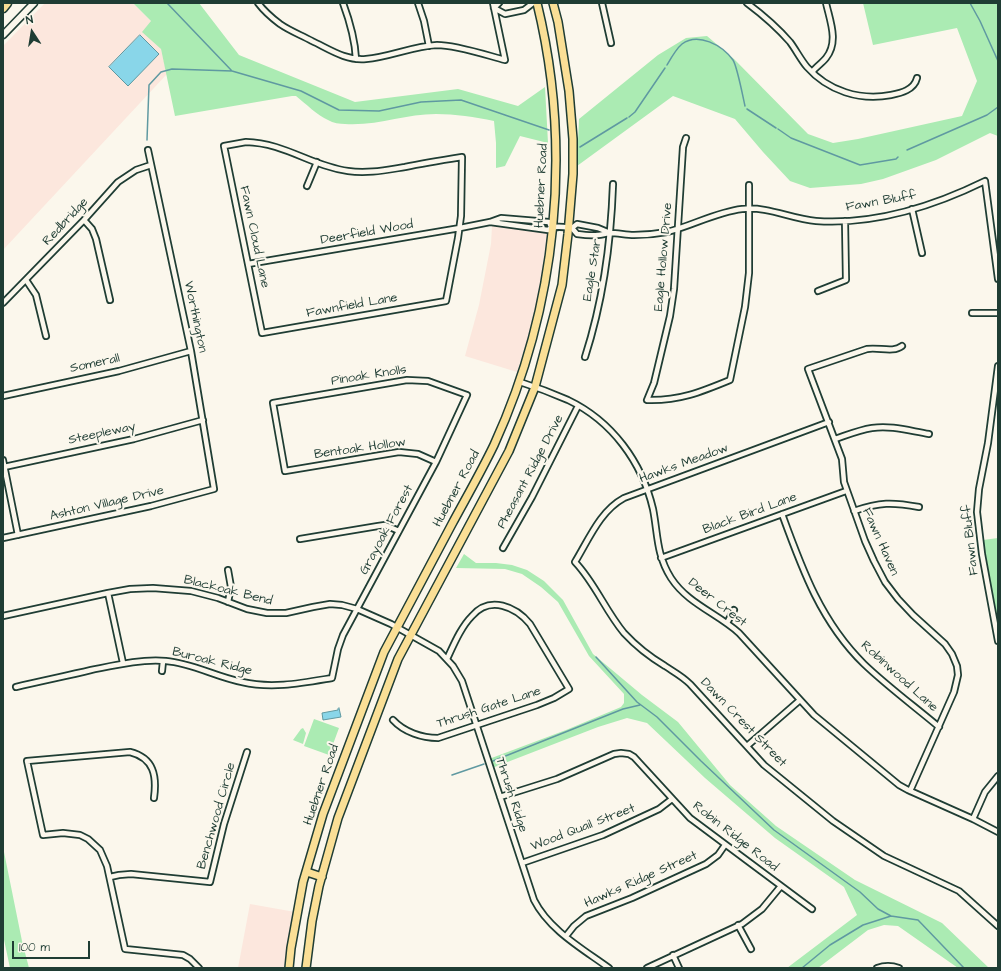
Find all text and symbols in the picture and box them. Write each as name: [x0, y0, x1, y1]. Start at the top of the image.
north arrow: [12, 12, 52, 52]
text: N: [24, 12, 34, 28]
street label: Huebner Road: [532, 143, 552, 229]
street label: Fawn Cloud Lane: [236, 185, 272, 289]
street label: Fawn Bluff: [845, 188, 917, 216]
street label: Redbridge: [40, 195, 92, 249]
street label: Eagle Hollow Drive: [651, 202, 677, 312]
street label: Deerfield Wood: [319, 217, 415, 249]
street label: Eagle Star: [580, 238, 606, 302]
street label: Worthington: [180, 280, 210, 354]
street label: Fawnfield Lane: [305, 290, 399, 322]
street label: Somerall: [69, 351, 121, 377]
street label: Pinoak Knolls: [330, 362, 408, 390]
street label: Pheasant Ridge Drive: [494, 412, 568, 532]
street label: Steepleway: [67, 419, 137, 449]
street label: Bentoak Hollow: [313, 435, 407, 463]
street label: Hawks Meadow: [637, 441, 731, 487]
street label: Huebner Road: [430, 448, 484, 530]
street label: Grayoak Forest: [357, 482, 417, 578]
street label: Ashton Village Drive: [48, 483, 166, 525]
street label: Black Bird Lane: [701, 490, 799, 538]
street label: Fawn Bluff: [960, 504, 982, 576]
street label: Fawn Haven: [858, 506, 902, 578]
street label: Blackoak Bend: [182, 572, 274, 610]
street label: Deer Crest: [685, 575, 749, 631]
street label: Robinwood Lane: [857, 638, 941, 716]
street label: Buroak Ridge: [170, 645, 254, 679]
street label: Dawn Crest Street: [696, 675, 790, 771]
street label: Thrush Gate Lane: [435, 684, 543, 732]
street label: Huebner Road: [301, 742, 343, 828]
street label: Thrush Ridge: [492, 755, 530, 835]
street label: Benchwood Circle: [194, 761, 240, 871]
street label: Robin Ridge Road: [689, 799, 781, 875]
street label: Wood Quail Street: [529, 801, 637, 855]
street label: Hawks Ridge Street: [582, 848, 700, 912]
scale bar: [14, 933, 92, 959]
text: 100 m: [19, 939, 50, 956]

